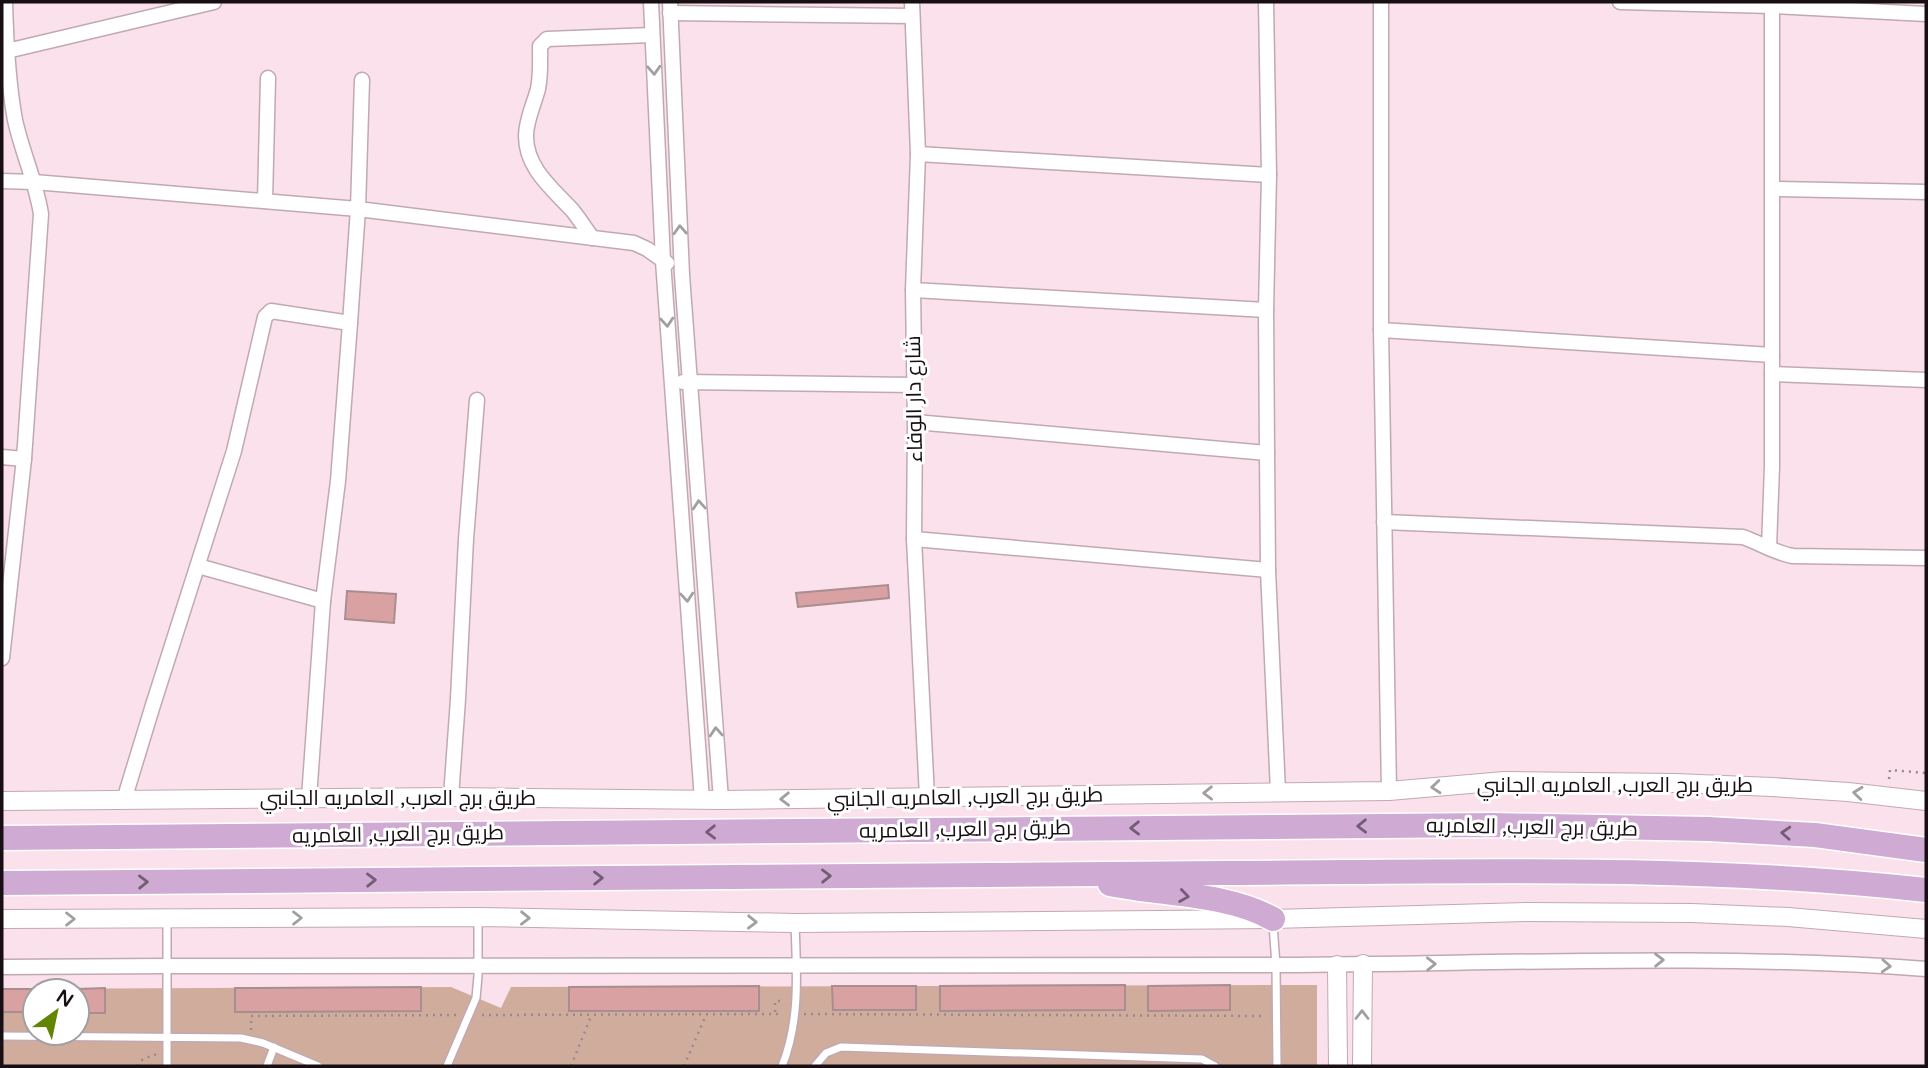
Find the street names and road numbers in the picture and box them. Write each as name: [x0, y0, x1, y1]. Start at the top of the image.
street label: شارع دار الوفاء: [901, 335, 929, 463]
street label: طريق برج العرب, العامريه الجانبي: [1477, 773, 1753, 801]
street label: طريق برج العرب, العامريه الجانبي: [827, 783, 1103, 815]
street label: طريق برج العرب, العامريه الجانبي: [260, 786, 536, 814]
street label: طريق برج العرب, العامريه: [1426, 813, 1638, 843]
street label: طريق برج العرب, العامريه: [859, 815, 1071, 845]
street label: طريق برج العرب, العامريه: [292, 820, 504, 850]

